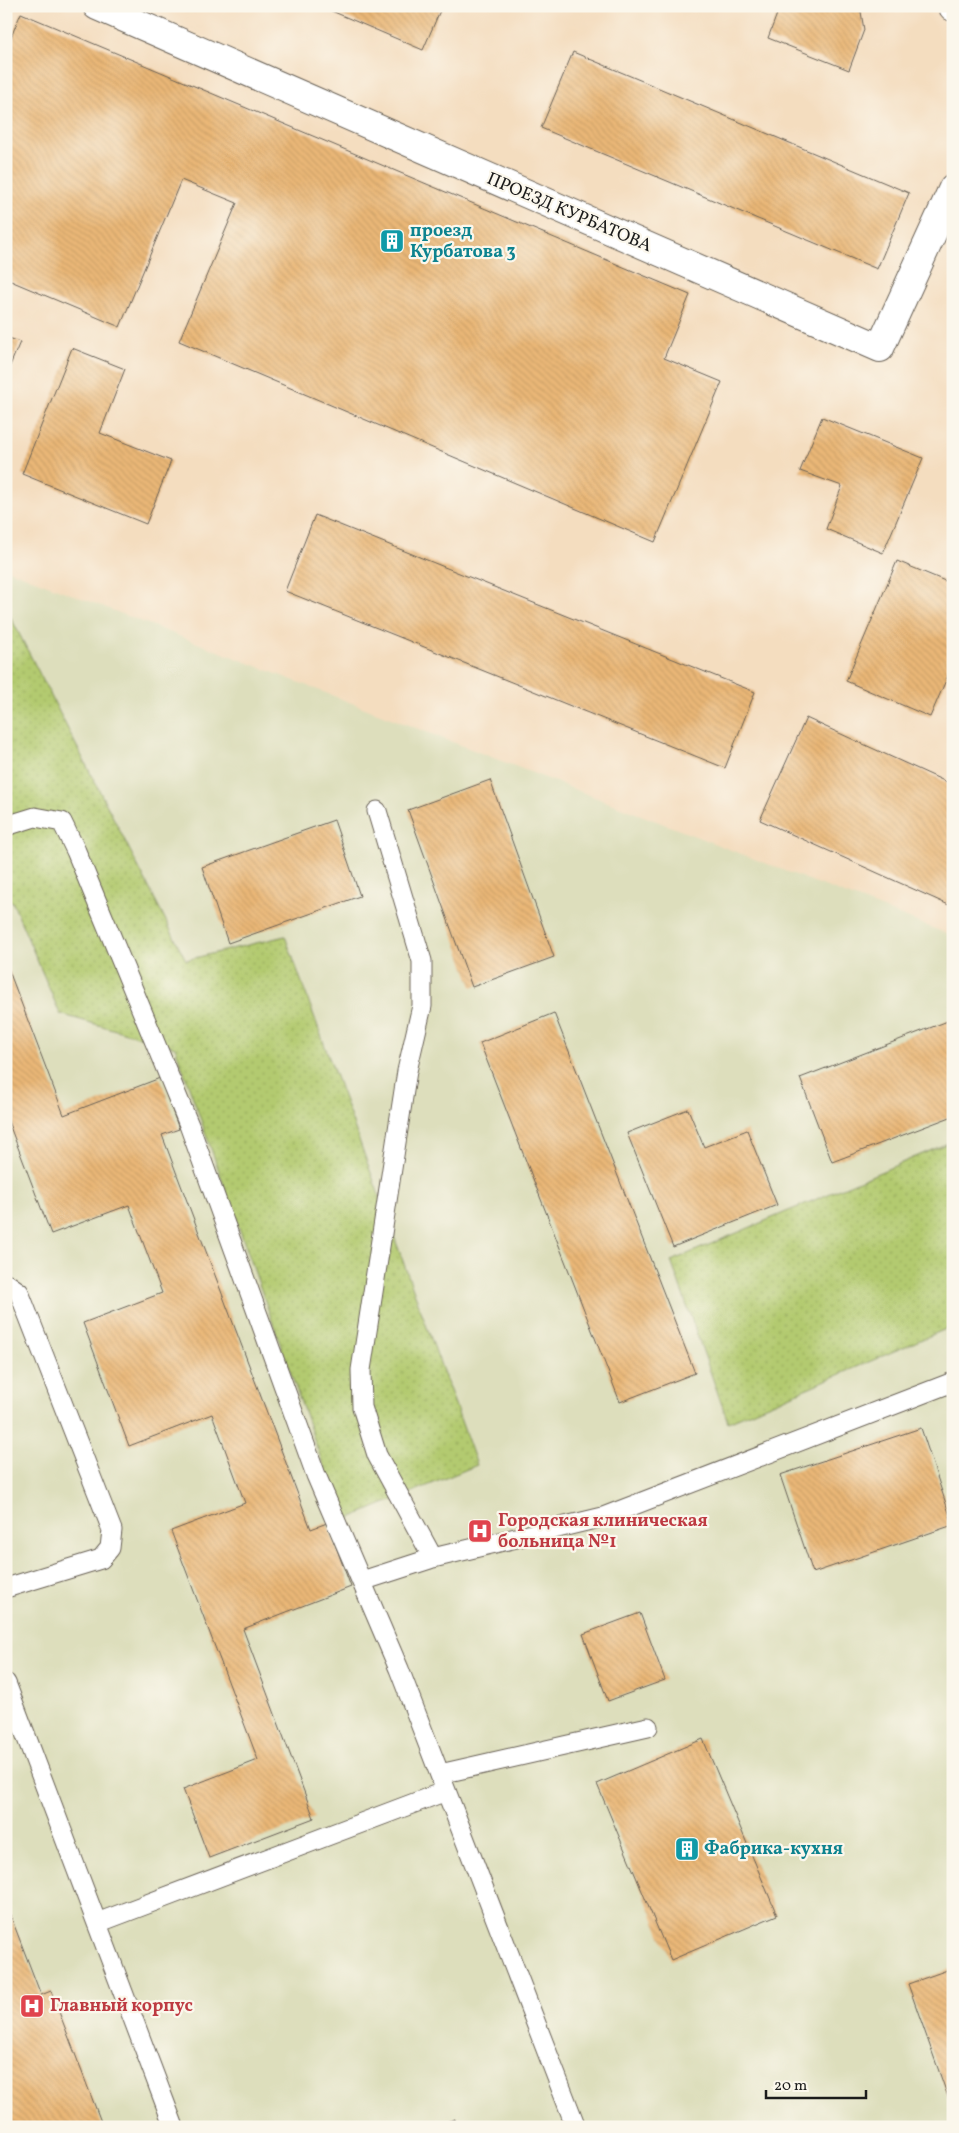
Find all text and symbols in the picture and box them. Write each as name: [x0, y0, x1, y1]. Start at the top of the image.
street label: ПРОЕЗД КУРБАТОВА: [483, 167, 656, 259]
place label: проезд Курбатова 3: [410, 219, 516, 265]
building icon: проезд Курбатова 3: [379, 228, 405, 254]
place label: Городская клиническая больница №1: [498, 1509, 708, 1555]
hospital icon: Городская клиническая больница №1: [467, 1518, 493, 1544]
building icon: Фабрика-кухня: [674, 1836, 700, 1862]
place label: Фабрика-кухня: [704, 1837, 843, 1862]
hospital icon: Главный корпус: [19, 1993, 45, 2019]
place label: Главный корпус: [50, 1994, 193, 2019]
scale bar: [766, 2068, 866, 2100]
text: 20 m: [774, 2076, 807, 2097]

